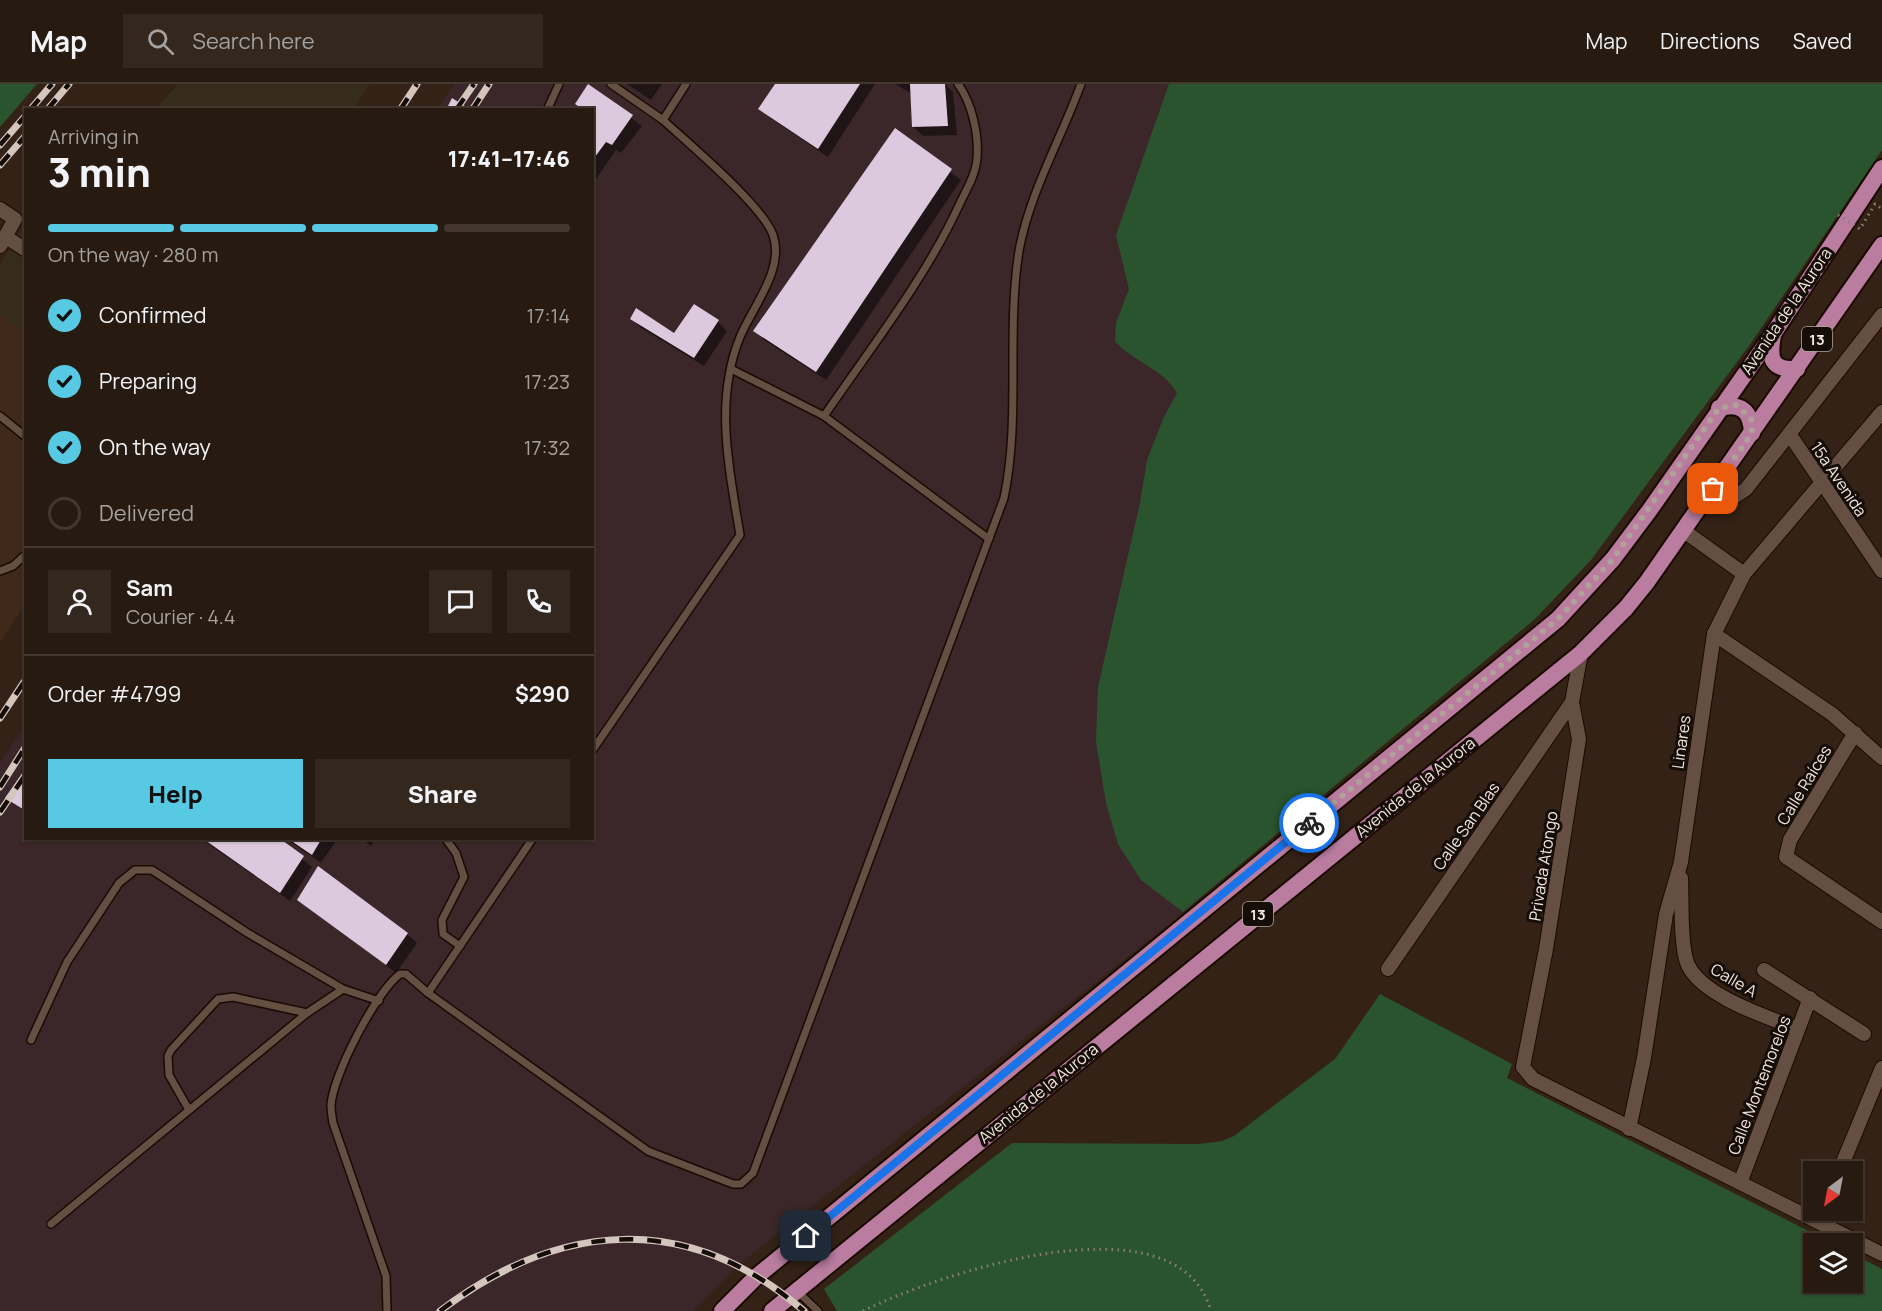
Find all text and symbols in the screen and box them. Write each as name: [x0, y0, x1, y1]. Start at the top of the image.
search box: [123, 14, 543, 68]
text: Map: [30, 22, 87, 60]
icon: search: [144, 25, 177, 58]
text: Search here: [192, 26, 315, 56]
text: Map: [1586, 27, 1627, 55]
text: Directions: [1660, 27, 1760, 55]
text: Saved: [1793, 27, 1852, 55]
text: Arriving in: [48, 123, 139, 150]
text: 17:41–17:46: [448, 144, 570, 174]
text: 3 min: [48, 145, 151, 199]
text: On the way · 280 m: [48, 241, 218, 268]
street label: Avenida de la Aurora: [1735, 243, 1837, 379]
icon: check: [48, 299, 81, 332]
text: Confirmed: [99, 300, 207, 330]
text: 17:14: [527, 302, 570, 329]
road number: 13: [1802, 327, 1832, 351]
icon: check: [48, 365, 81, 398]
text: Preparing: [99, 366, 197, 396]
text: 17:23: [524, 368, 570, 395]
icon: check: [48, 431, 81, 464]
text: On the way: [99, 432, 211, 462]
text: 17:32: [524, 434, 570, 461]
street label: 15a Avenida: [1806, 437, 1872, 521]
pin: [1687, 463, 1738, 514]
icon: bag: [1696, 472, 1729, 505]
text: Delivered: [99, 498, 194, 528]
button: person: [48, 570, 111, 633]
button: chat: [429, 570, 492, 633]
button: phone: [507, 570, 570, 633]
text: Sam: [126, 573, 173, 603]
text: Courier · 4.4: [126, 603, 236, 630]
text: Order #4799: [48, 679, 181, 709]
text: $290: [515, 679, 570, 709]
street label: Linares: [1666, 714, 1696, 770]
street label: Avenida de la Aurora: [1351, 732, 1479, 842]
street label: Calle Raíces: [1772, 741, 1836, 829]
button: Help: [48, 759, 303, 828]
button: Share: [315, 759, 570, 828]
street label: Calle San Blas: [1428, 778, 1504, 874]
courier: [1279, 793, 1339, 853]
icon: bike: [1293, 807, 1326, 840]
street label: Privada Atongo: [1523, 809, 1563, 923]
road number: 13: [1243, 902, 1273, 926]
street label: Calle A: [1707, 958, 1761, 1002]
street label: Calle Montemorelos: [1722, 1012, 1796, 1158]
street label: Avenida de la Aurora: [974, 1038, 1102, 1148]
north arrow: [1803, 1161, 1863, 1221]
map controls: [1803, 1161, 1863, 1293]
pin: [780, 1210, 831, 1261]
icon: home: [789, 1219, 822, 1252]
button: layers: [1803, 1233, 1863, 1293]

